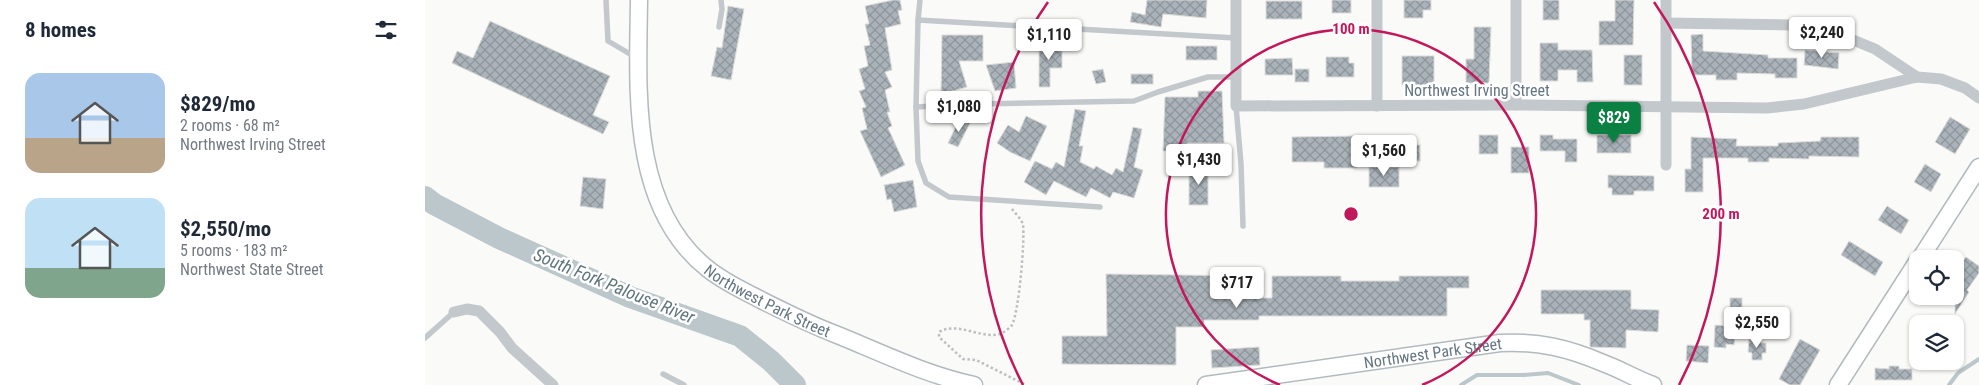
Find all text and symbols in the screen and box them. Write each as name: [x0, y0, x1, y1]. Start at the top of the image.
icon: filters: [372, 16, 400, 44]
pin: $2,240: [1781, 17, 1863, 59]
text: 8 homes: [25, 18, 96, 42]
pin: $1,110: [1008, 18, 1090, 61]
text: 100 m: [1332, 20, 1370, 38]
text: $2,240: [1800, 23, 1844, 42]
text: $1,110: [1027, 25, 1071, 44]
street label: Northwest Irving Street: [1404, 81, 1550, 100]
pin: $1,080: [918, 90, 1000, 133]
text: $829/mo: [180, 92, 255, 116]
icon: home: [65, 93, 125, 153]
text: $1,080: [937, 97, 981, 116]
pin: $829: [1584, 102, 1644, 144]
text: $829: [1598, 108, 1630, 127]
text: 2 rooms · 68 m²: [180, 116, 280, 135]
pin: $1,560: [1343, 134, 1425, 177]
text: Northwest Irving Street: [180, 135, 326, 154]
text: $1,560: [1362, 141, 1406, 160]
pin: $1,430: [1158, 144, 1240, 186]
text: $1,430: [1177, 150, 1221, 169]
centre of rings: [1342, 205, 1360, 223]
text: 200 m: [1702, 205, 1740, 223]
text: $2,550/mo: [180, 217, 271, 241]
icon: home: [65, 218, 125, 278]
text: 5 rooms · 183 m²: [180, 241, 288, 260]
water label: South Fork Palouse River: [531, 244, 698, 328]
map controls: [1909, 250, 1964, 370]
button: locate: [1909, 250, 1964, 305]
text: Northwest State Street: [180, 260, 323, 279]
street label: Northwest Park Street: [700, 261, 833, 341]
pin: $717: [1207, 266, 1267, 309]
text: $717: [1221, 273, 1253, 292]
pin: $2,550: [1716, 306, 1798, 349]
text: $2,550: [1735, 313, 1779, 332]
button: layers: [1909, 315, 1964, 370]
street label: Northwest Park Street: [1363, 334, 1503, 372]

